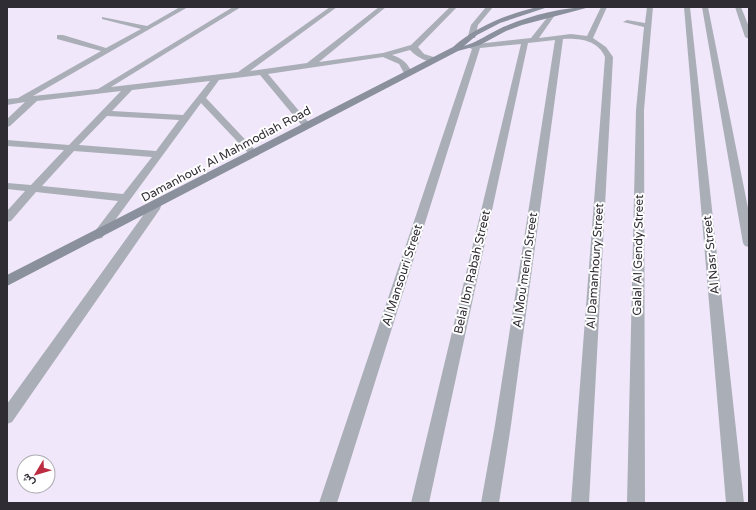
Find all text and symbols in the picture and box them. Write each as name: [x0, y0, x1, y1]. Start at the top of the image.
street label: Damanhour, Al Mahmodiah Road: [139, 103, 313, 205]
street label: Galal Al Gendy Street: [630, 194, 646, 316]
street label: Al Damanhoury Street: [584, 202, 606, 329]
street label: Belal Ibn Rabah Street: [451, 208, 493, 335]
street label: Al Mou'menin Street: [510, 211, 540, 329]
street label: Al Nasr Street: [700, 215, 722, 295]
street label: Al Mansouri Street: [379, 222, 425, 328]
north arrow: [16, 454, 56, 494]
text: ش: [19, 471, 38, 489]

